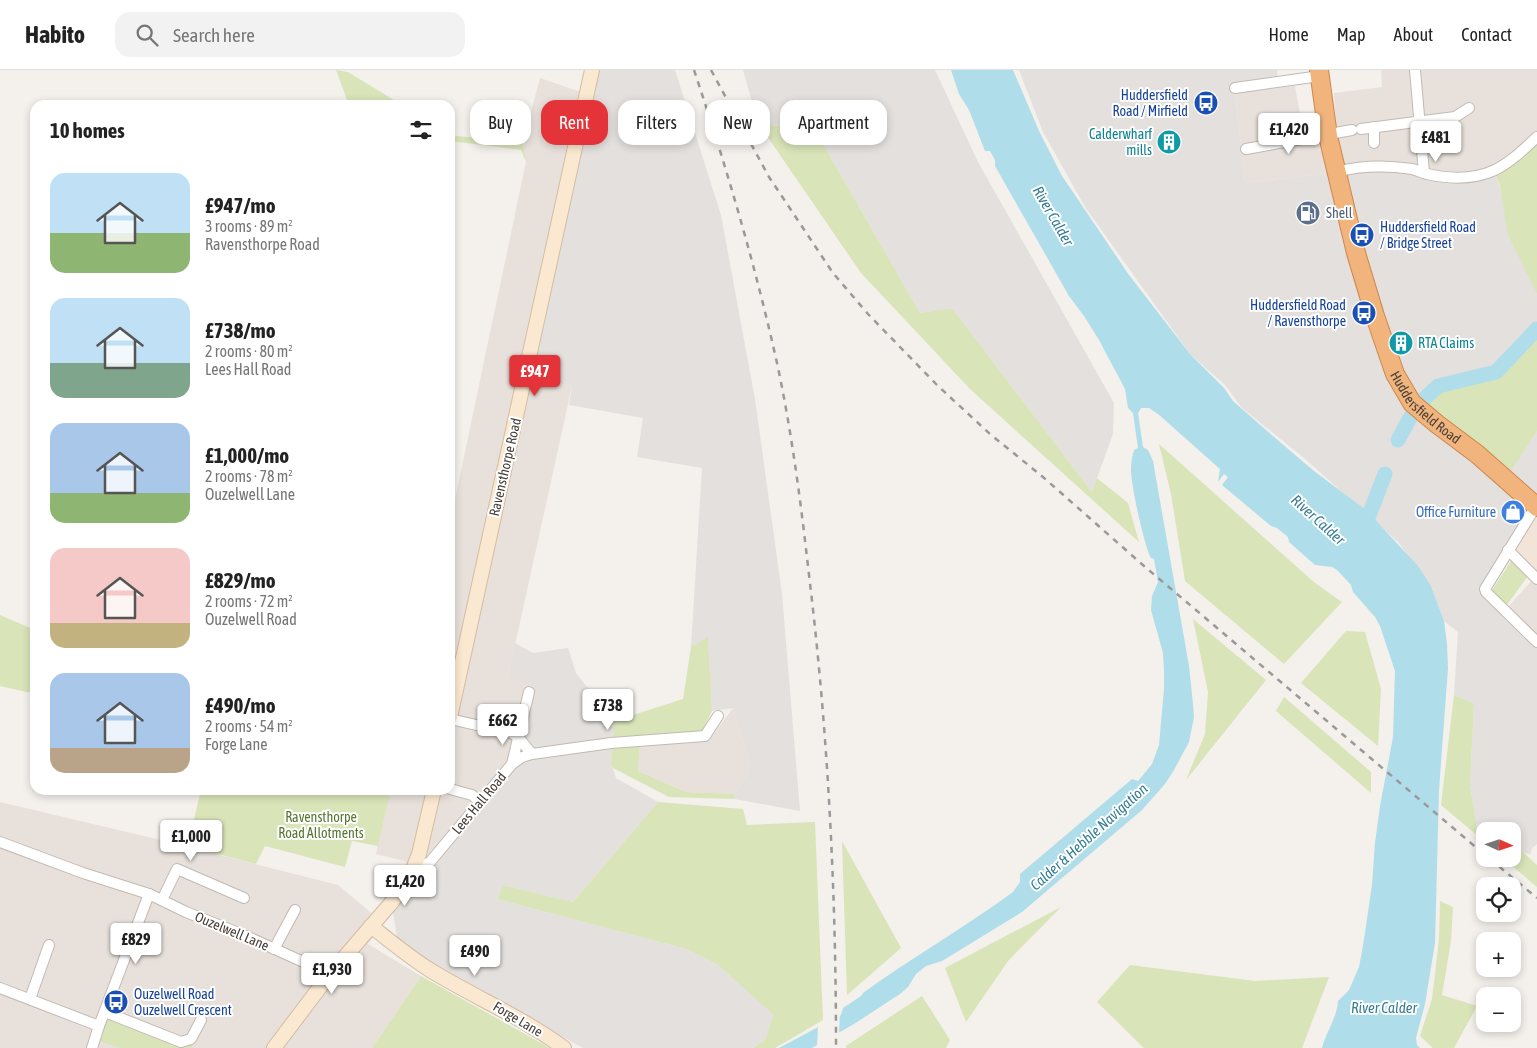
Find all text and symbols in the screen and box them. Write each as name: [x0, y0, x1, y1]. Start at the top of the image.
search box: [115, 12, 465, 57]
text: Habito: [25, 21, 85, 48]
icon: search: [133, 21, 161, 49]
text: Search here: [173, 24, 255, 46]
text: Home: [1269, 24, 1309, 45]
text: Map: [1337, 24, 1366, 45]
text: About: [1394, 24, 1433, 45]
text: Contact: [1461, 24, 1512, 45]
place label: Huddersfield Road / Mirfield: [1112, 87, 1188, 119]
bus stop icon: Huddersfield Road / Mirfield: [1193, 90, 1219, 116]
chip: Buy: [470, 100, 531, 145]
chip: Rent: [541, 100, 608, 145]
chip: Filters: [618, 100, 695, 145]
chip: New: [705, 100, 770, 145]
chip: Apartment: [780, 100, 887, 145]
pin: £1,420: [1248, 112, 1330, 155]
icon: filters: [407, 116, 435, 144]
text: 10 homes: [50, 118, 125, 142]
text: £1,420: [1269, 120, 1309, 138]
pin: £481: [1406, 121, 1466, 163]
place label: Calderwharf mills: [1089, 126, 1152, 158]
text: £481: [1421, 128, 1451, 146]
building icon: Calderwharf mills: [1156, 129, 1182, 155]
water label: River Calder: [1030, 183, 1078, 249]
icon: home: [90, 193, 150, 253]
text: £947/mo: [205, 193, 276, 217]
fuel station icon: Shell: [1295, 200, 1321, 226]
place label: Shell: [1326, 205, 1353, 221]
text: 3 rooms · 89 m²: [205, 217, 293, 235]
place label: Huddersfield Road / Bridge Street: [1380, 219, 1476, 251]
bus stop icon: Huddersfield Road / Bridge Street: [1349, 222, 1375, 248]
text: Ravensthorpe Road: [205, 235, 320, 253]
place label: Huddersfield Road / Ravensthorpe: [1250, 297, 1346, 329]
bus stop icon: Huddersfield Road / Ravensthorpe: [1351, 300, 1377, 326]
icon: home: [90, 318, 150, 378]
text: £738/mo: [205, 318, 276, 342]
building icon: RTA Claims: [1388, 330, 1414, 356]
place label: RTA Claims: [1418, 335, 1474, 351]
text: 2 rooms · 80 m²: [205, 342, 293, 360]
pin: £947: [505, 354, 565, 397]
text: Lees Hall Road: [205, 360, 291, 378]
text: £947: [520, 362, 550, 380]
street label: Huddersfield Road: [1387, 368, 1464, 447]
street label: Ravensthorpe Road: [486, 416, 524, 518]
icon: home: [90, 443, 150, 503]
text: £1,000/mo: [205, 443, 289, 467]
text: 2 rooms · 78 m²: [205, 467, 293, 485]
text: Ouzelwell Lane: [205, 485, 295, 503]
water label: River Calder: [1288, 491, 1349, 548]
shop icon: Office Furniture: [1500, 499, 1526, 525]
place label: Office Furniture: [1416, 504, 1496, 520]
icon: home: [90, 568, 150, 628]
text: £829/mo: [205, 568, 276, 592]
text: 2 rooms · 72 m²: [205, 592, 293, 610]
text: Ouzelwell Road: [205, 610, 297, 628]
pin: £738: [578, 688, 638, 731]
icon: home: [90, 693, 150, 753]
text: £490/mo: [205, 693, 276, 717]
text: £738: [593, 696, 623, 714]
pin: £662: [473, 704, 533, 746]
text: £662: [488, 711, 518, 729]
text: 2 rooms · 54 m²: [205, 717, 293, 735]
text: Forge Lane: [205, 735, 268, 753]
street label: Lees Hall Road: [449, 769, 509, 837]
water label: Calder & Hebble Navigation: [1027, 780, 1151, 894]
park label: Ravensthorpe Road Allotments: [278, 809, 364, 841]
pin: £1,000: [150, 820, 232, 862]
north arrow: [1476, 822, 1521, 868]
map controls: [1476, 822, 1521, 1032]
text: £1,000: [171, 827, 211, 845]
pin: £1,420: [364, 864, 446, 907]
text: £1,420: [385, 872, 425, 890]
button: locate: [1476, 877, 1521, 922]
street label: Ouzelwell Lane: [193, 908, 271, 954]
pin: £829: [106, 922, 166, 965]
text: £829: [121, 930, 151, 948]
button: +: [1476, 932, 1521, 977]
pin: £490: [445, 934, 505, 977]
text: £490: [460, 942, 490, 960]
pin: £1,930: [291, 952, 373, 995]
text: £1,930: [312, 960, 352, 978]
place label: Ouzelwell Road Ouzelwell Crescent: [134, 986, 232, 1018]
button: −: [1476, 987, 1521, 1032]
bus stop icon: Ouzelwell Road Ouzelwell Crescent: [103, 989, 129, 1015]
street label: Forge Lane: [490, 998, 546, 1040]
water label: River Calder: [1351, 999, 1418, 1016]

